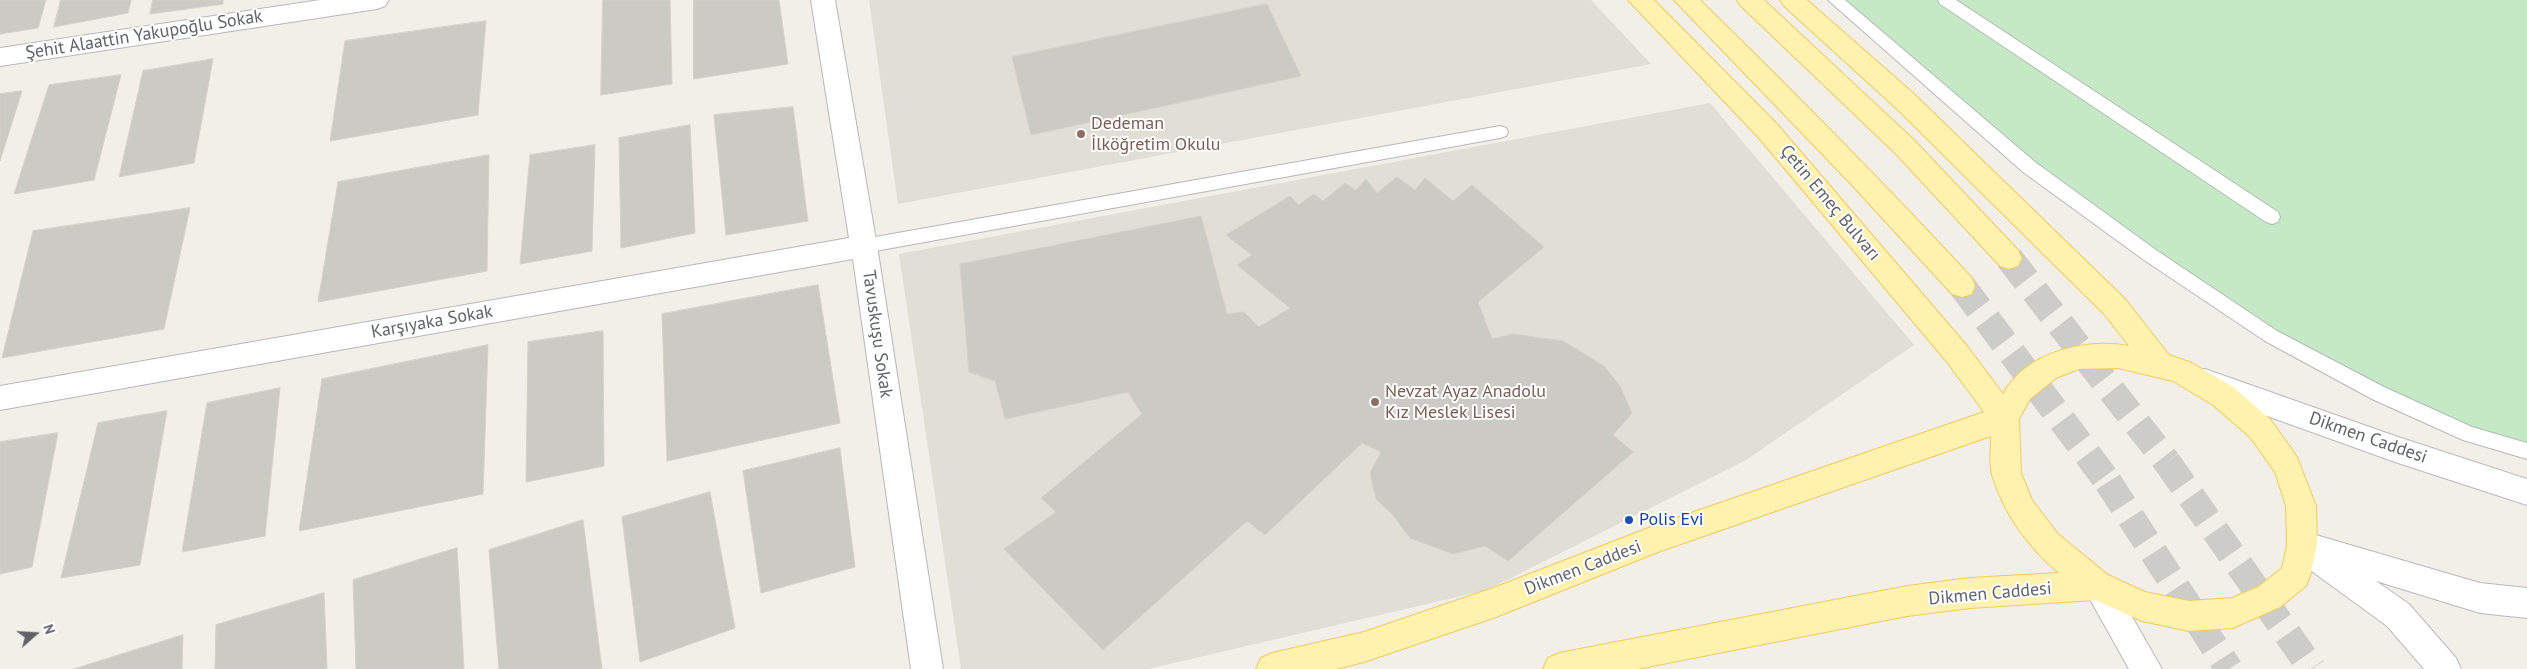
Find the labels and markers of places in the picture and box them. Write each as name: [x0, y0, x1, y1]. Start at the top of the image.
place label: Dedeman İlköğretim Okulu: [1091, 113, 1220, 156]
marker: Dedeman İlköğretim Okulu: [1075, 128, 1087, 140]
place label: Nevzat Ayaz Anadolu Kız Meslek Lisesi: [1385, 381, 1546, 424]
marker: Nevzat Ayaz Anadolu Kız Meslek Lisesi: [1369, 396, 1381, 408]
place label: Polis Evi: [1639, 509, 1704, 531]
marker: Polis Evi: [1623, 514, 1635, 526]

